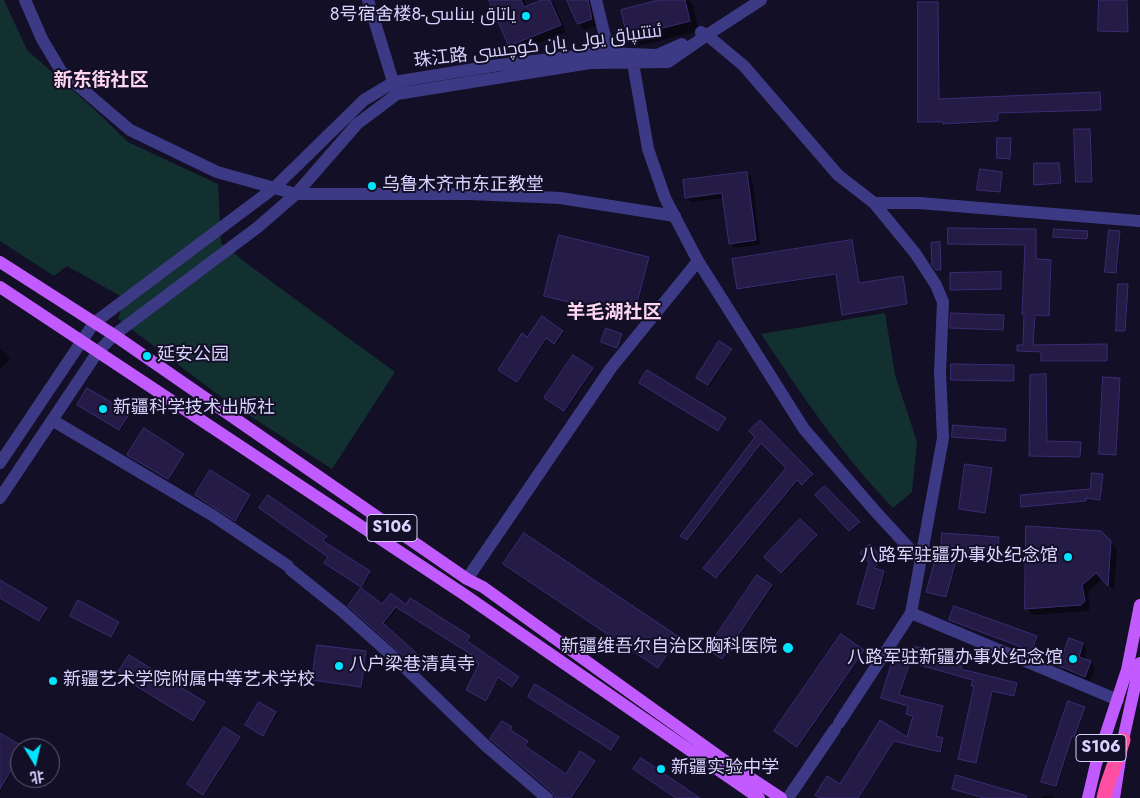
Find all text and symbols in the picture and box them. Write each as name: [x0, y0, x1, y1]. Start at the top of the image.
place label: 8号宿舍楼8-ياتاق بىناسى: [330, 5, 516, 27]
marker: 8号宿舍楼8-ياتاق بىناسى: [520, 10, 532, 22]
street label: 珠江路 ئىتتىپاق يولى يان كوچىسى: [413, 21, 663, 73]
district label: 新东街社区: [54, 70, 148, 92]
place label: 乌鲁木齐市东正教堂: [382, 175, 544, 197]
marker: 乌鲁木齐市东正教堂: [366, 180, 378, 192]
district label: 羊毛湖社区: [567, 302, 661, 324]
place label: 延安公园: [157, 345, 229, 367]
marker: 延安公园: [141, 350, 153, 362]
place label: 新疆科学技术出版社: [113, 398, 275, 420]
marker: 新疆科学技术出版社: [97, 403, 109, 415]
road number: S106: [367, 514, 417, 542]
place label: 八路军驻疆办事处纪念馆: [860, 546, 1058, 568]
marker: 八路军驻疆办事处纪念馆: [1062, 551, 1074, 563]
place label: 新疆维吾尔自治区胸科医院: [561, 637, 777, 659]
marker: 新疆维吾尔自治区胸科医院: [781, 641, 795, 655]
place label: 八路军驻新疆办事处纪念馆: [847, 648, 1063, 670]
marker: 八路军驻新疆办事处纪念馆: [1067, 653, 1079, 665]
place label: 八户梁巷清真寺: [349, 655, 475, 677]
marker: 八户梁巷清真寺: [333, 660, 345, 672]
place label: 新疆艺术学院附属中等艺术学校: [63, 670, 315, 692]
marker: 新疆艺术学院附属中等艺术学校: [47, 675, 59, 687]
road number: S106: [1076, 734, 1126, 761]
north arrow: [10, 738, 60, 788]
place label: 新疆实验中学: [671, 758, 779, 780]
marker: 新疆实验中学: [655, 763, 667, 775]
text: 北: [29, 766, 46, 788]

